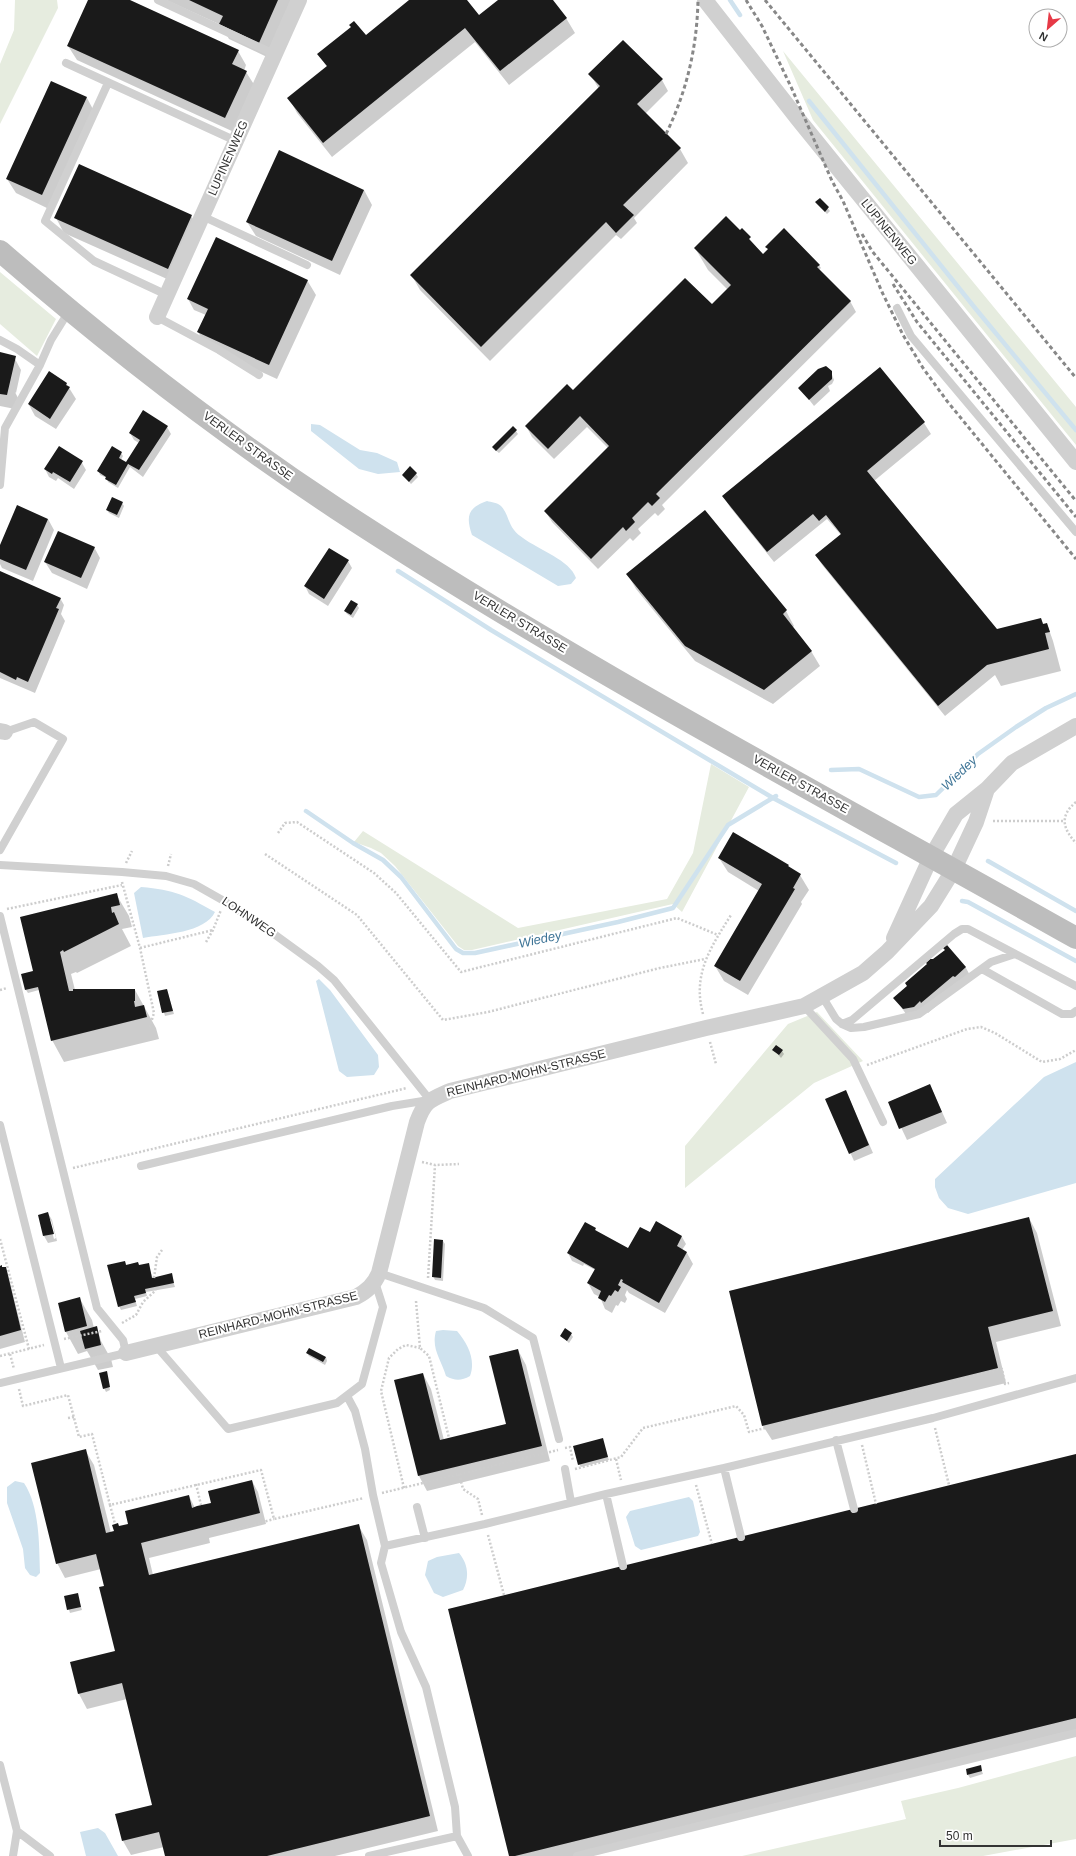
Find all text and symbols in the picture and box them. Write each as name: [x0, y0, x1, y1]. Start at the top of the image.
north arrow: [1028, 8, 1068, 48]
text: N: [1037, 30, 1050, 44]
street label: LUPINENWEG: [205, 118, 251, 198]
street label: LUPINENWEG: [858, 196, 920, 268]
street label: VERLER STRASSE: [200, 409, 296, 483]
street label: VERLER STRASSE: [470, 588, 570, 656]
street label: VERLER STRASSE: [751, 752, 851, 816]
water label: Wiedey: [938, 752, 981, 793]
street label: LOHNWEG: [219, 894, 279, 940]
water label: Wiedey: [517, 927, 564, 951]
street label: REINHARD-MOHN-STRASSE: [445, 1046, 607, 1100]
street label: REINHARD-MOHN-STRASSE: [197, 1288, 359, 1342]
scale bar: [940, 1822, 1051, 1848]
text: 50 m: [946, 1829, 973, 1843]

